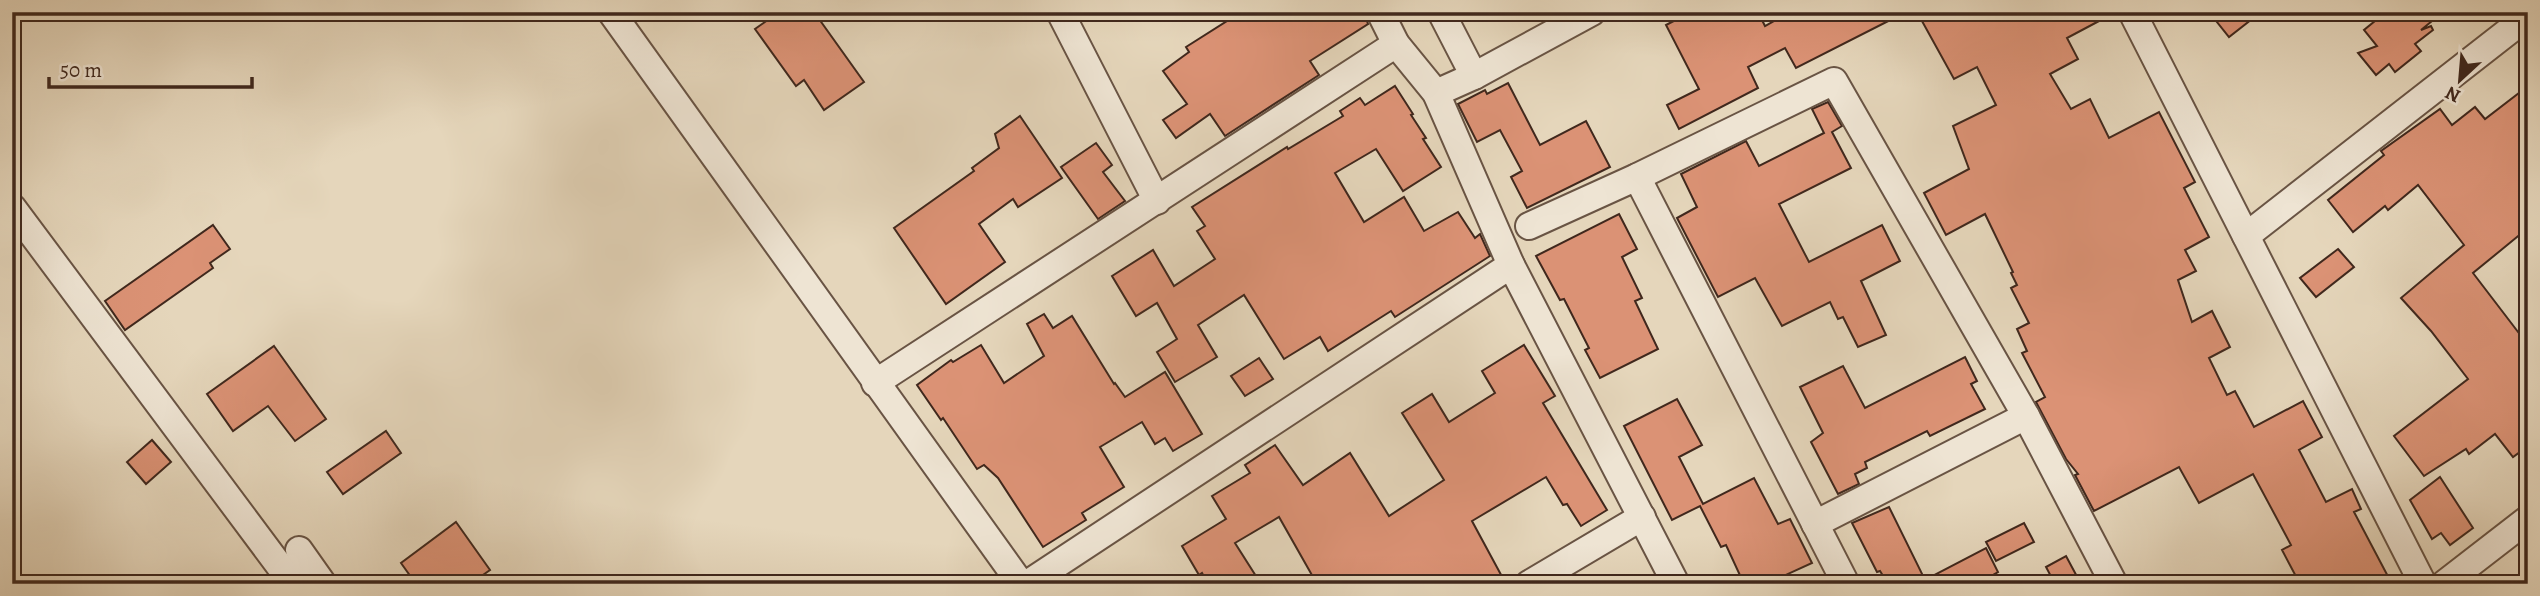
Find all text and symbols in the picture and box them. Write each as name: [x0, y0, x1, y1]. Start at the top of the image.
scale bar: [49, 46, 252, 90]
north arrow: [2424, 46, 2494, 116]
text: 50 m: [60, 56, 102, 84]
text: N: [2441, 80, 2465, 109]

